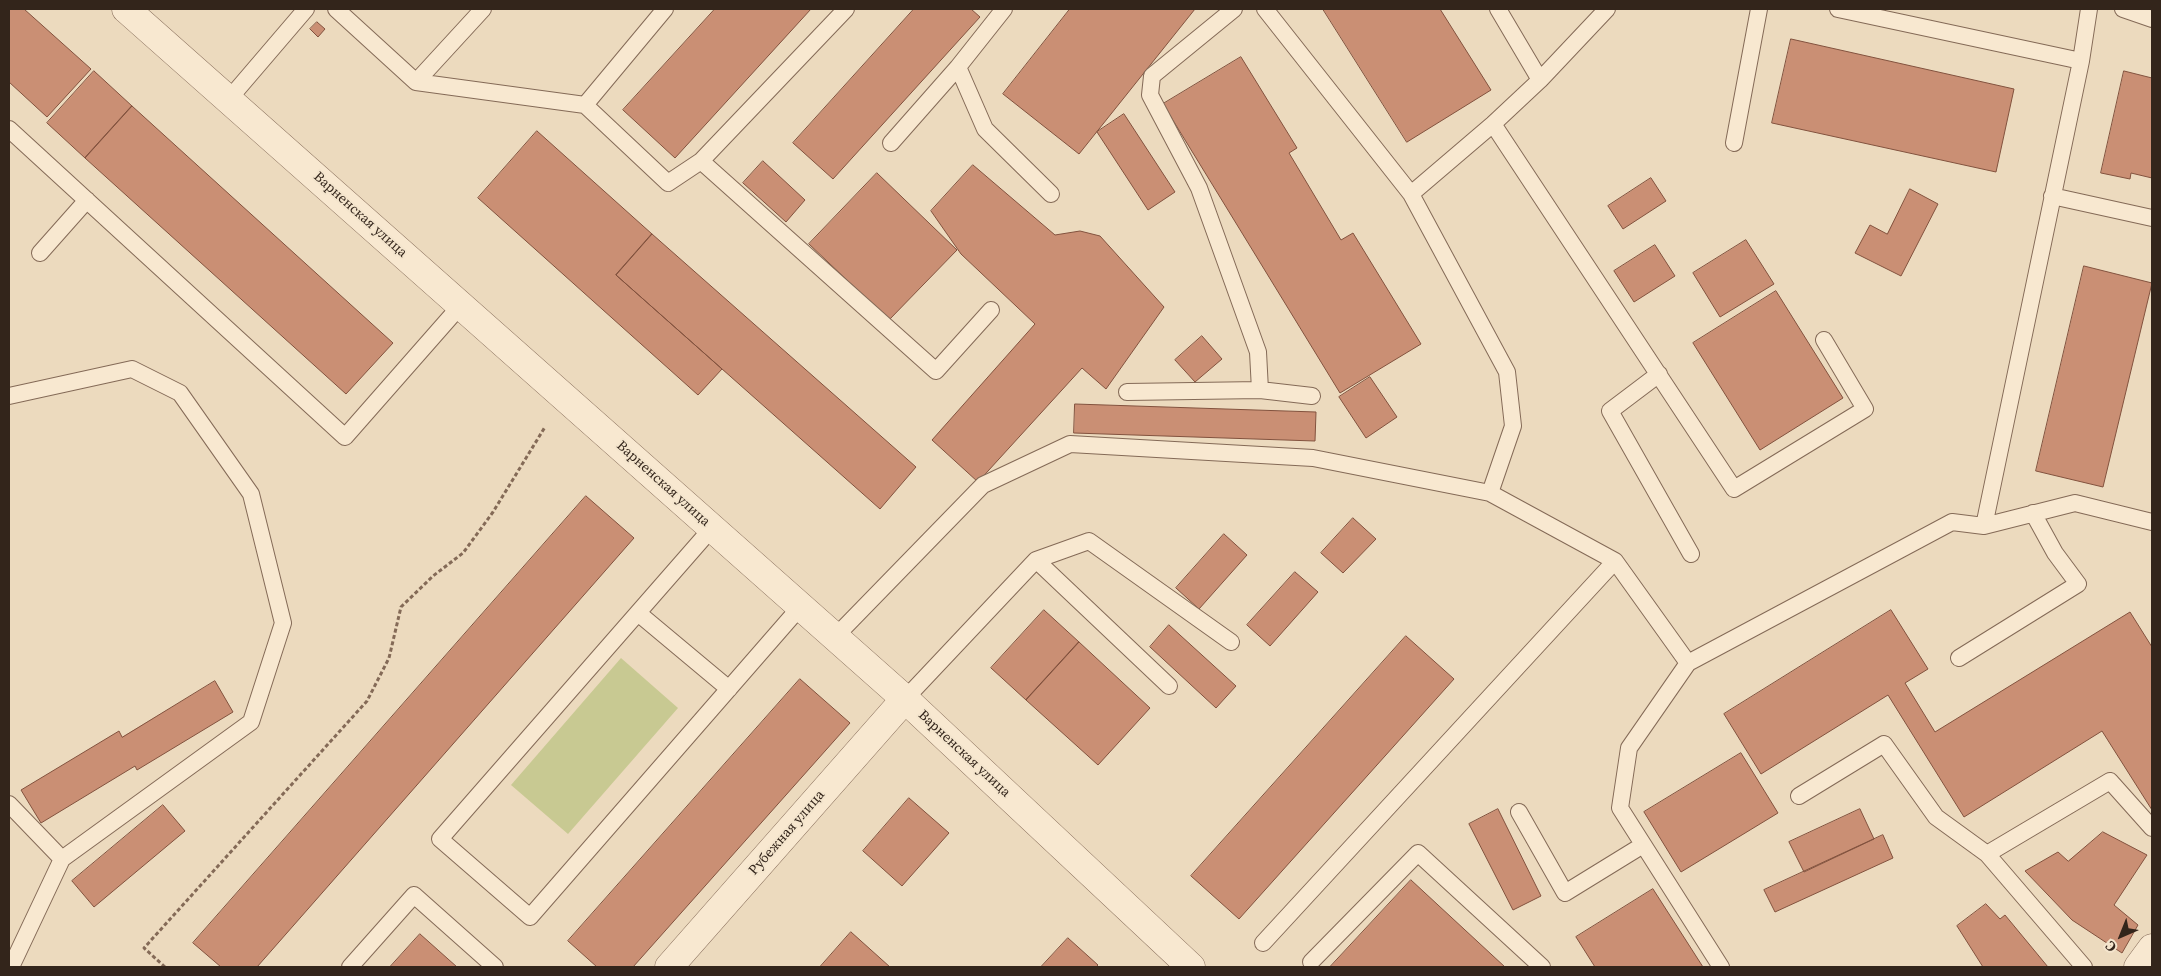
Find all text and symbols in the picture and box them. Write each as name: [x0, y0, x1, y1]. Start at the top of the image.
street label: Варненская улица: [310, 169, 410, 261]
street label: Варненская улица: [613, 438, 713, 530]
street label: Варненская улица: [914, 707, 1014, 801]
street label: Рубежная улица: [746, 787, 828, 879]
north arrow: [2096, 911, 2146, 961]
text: С: [2100, 937, 2121, 957]

